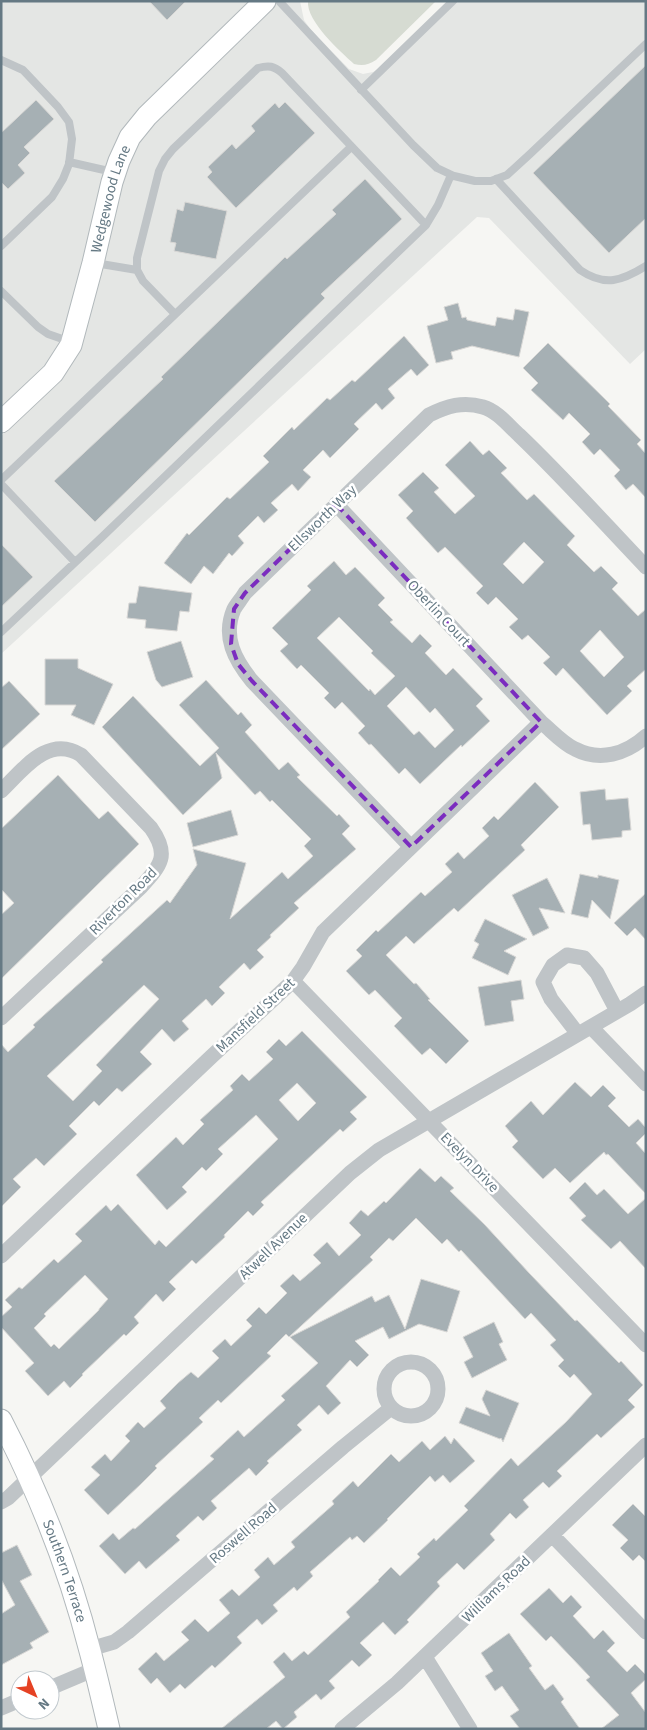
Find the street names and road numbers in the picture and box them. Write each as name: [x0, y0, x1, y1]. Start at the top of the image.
street label: Wedgewood Lane: [86, 142, 136, 255]
street label: Ellsworth Way: [283, 480, 361, 557]
street label: Oberlin Court: [402, 575, 475, 651]
street label: Riverton Road: [85, 863, 162, 940]
street label: Mansfield Street: [211, 973, 300, 1058]
street label: Evelyn Drive: [435, 1127, 504, 1197]
street label: Atwell Avenue: [234, 1208, 312, 1284]
street label: Roswell Road: [205, 1498, 282, 1569]
street label: Southern Terrace: [37, 1516, 92, 1625]
street label: Williams Road: [457, 1551, 535, 1628]

